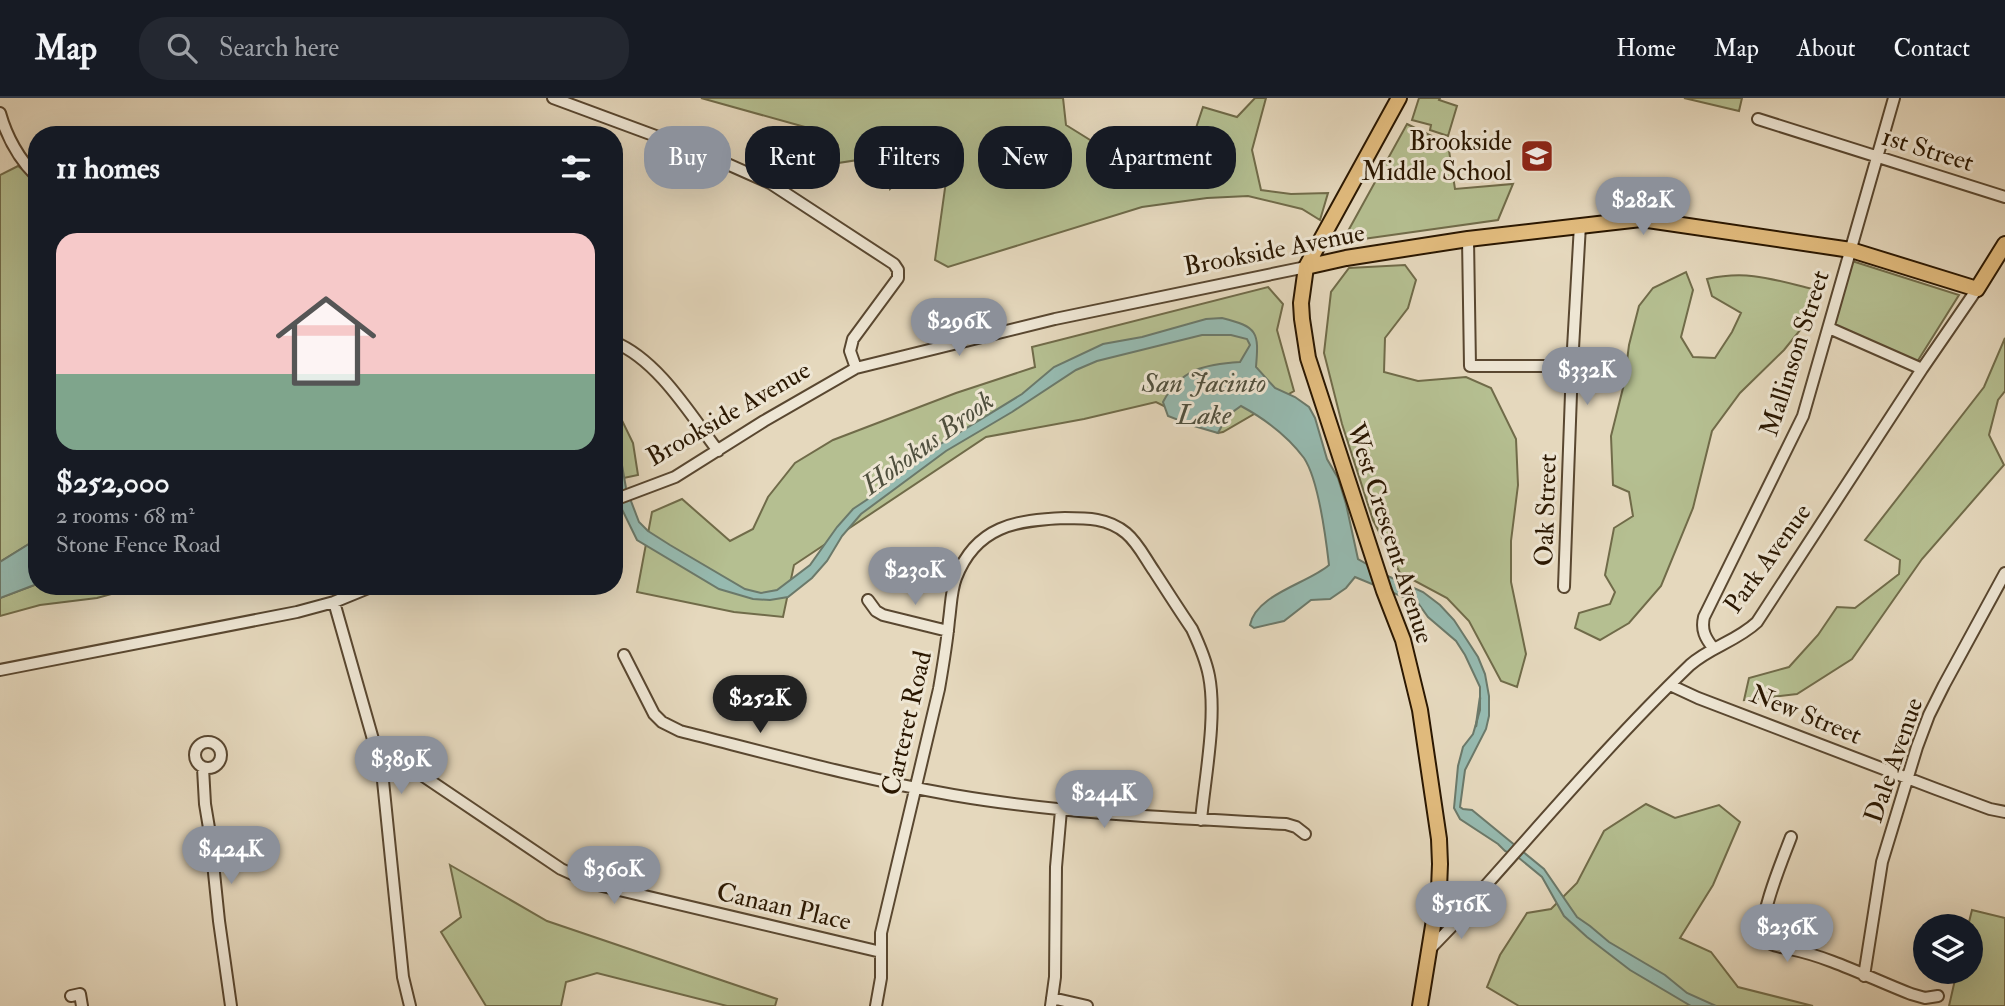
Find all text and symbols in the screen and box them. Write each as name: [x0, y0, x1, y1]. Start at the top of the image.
search box: [139, 17, 629, 80]
text: Map: [35, 28, 97, 69]
icon: search: [163, 29, 201, 67]
text: Search here: [219, 32, 339, 64]
text: Home: [1616, 33, 1676, 64]
text: Map: [1714, 33, 1759, 64]
text: About: [1797, 33, 1856, 64]
text: Contact: [1894, 33, 1970, 64]
street label: 1st Street: [1878, 121, 1978, 179]
chip: Buy: [644, 126, 731, 189]
chip: Rent: [745, 126, 840, 189]
chip: Filters: [854, 126, 964, 189]
chip: New: [978, 126, 1072, 189]
chip: Apartment: [1086, 126, 1236, 189]
place label: Brookside Middle School: [1361, 126, 1512, 188]
school or university icon: Brookside Middle School: [1518, 137, 1556, 175]
icon: filters: [557, 149, 595, 187]
text: 11 homes: [56, 150, 160, 187]
pin: $282K: [1594, 178, 1692, 237]
text: $282K: [1611, 185, 1675, 214]
street label: Brookside Avenue: [1181, 217, 1368, 283]
street label: Mallinson Street: [1753, 266, 1837, 440]
icon: home: [263, 278, 389, 404]
pin: $296K: [910, 299, 1008, 358]
text: $296K: [927, 306, 991, 335]
pin: $332K: [1538, 348, 1636, 407]
street label: Brookside Avenue: [641, 354, 816, 474]
text: $332K: [1558, 355, 1616, 384]
water label: San Jacinto Lake: [1141, 366, 1266, 433]
water label: Hohokus Brook: [853, 384, 1001, 504]
street label: West Crescent Avenue: [1339, 418, 1441, 648]
street label: Oak Street: [1528, 453, 1564, 567]
text: $252,000: [56, 464, 170, 501]
street label: Park Avenue: [1717, 497, 1818, 620]
text: 2 rooms · 68 m²: [56, 501, 195, 530]
text: Stone Fence Road: [56, 530, 221, 559]
pin: $230K: [866, 547, 964, 607]
text: $230K: [884, 555, 946, 584]
street label: Carteret Road: [875, 648, 939, 799]
pin: $252K: [711, 676, 809, 735]
street label: New Street: [1745, 678, 1866, 752]
text: $252K: [729, 683, 791, 712]
street label: Dale Avenue: [1858, 694, 1930, 827]
pin: $389K: [352, 736, 450, 796]
text: $389K: [371, 744, 431, 773]
pin: $244K: [1055, 770, 1153, 830]
text: $244K: [1071, 778, 1137, 807]
pin: $424K: [182, 826, 280, 886]
text: $424K: [198, 834, 264, 863]
pin: $360K: [565, 846, 663, 906]
text: $360K: [583, 854, 645, 883]
street label: Canaan Place: [713, 876, 854, 938]
pin: $516K: [1412, 882, 1510, 941]
text: $516K: [1432, 889, 1490, 918]
pin: $236K: [1738, 904, 1836, 964]
text: $236K: [1756, 912, 1818, 941]
map controls: [1913, 914, 1983, 984]
button: layers: [1913, 914, 1983, 984]

